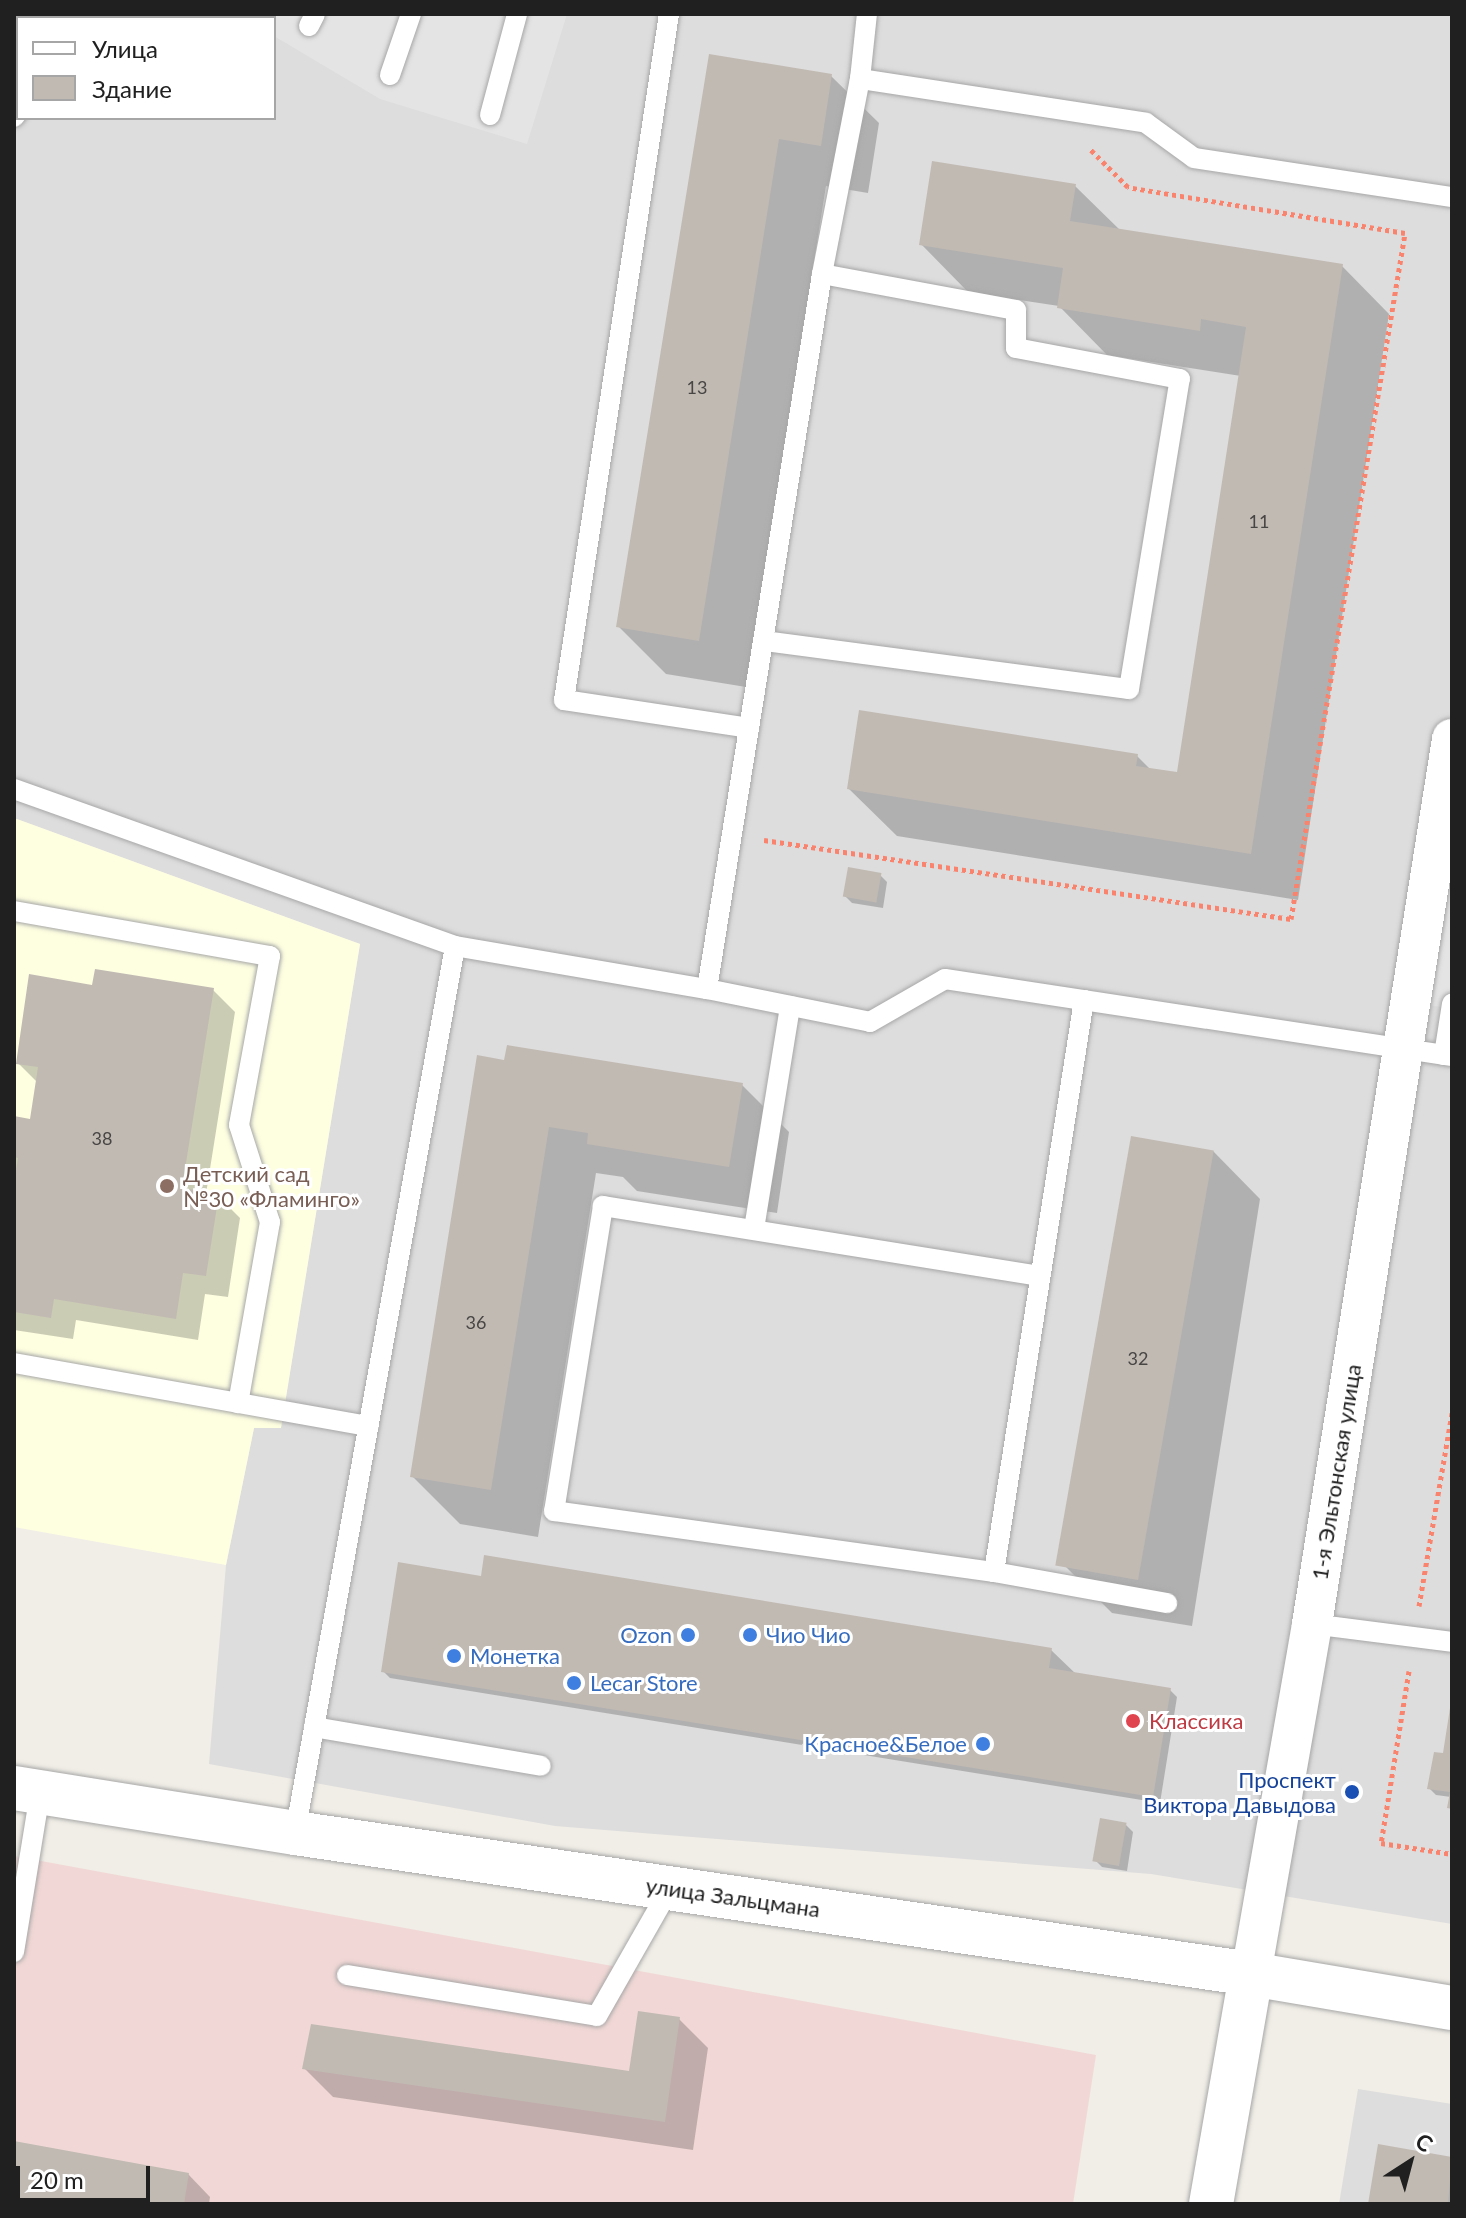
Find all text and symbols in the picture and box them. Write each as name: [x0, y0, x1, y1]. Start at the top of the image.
legend: [16, 16, 276, 120]
text: Улица: [92, 34, 158, 63]
text: Здание: [92, 74, 172, 103]
house number: 13: [687, 376, 707, 398]
house number: 11: [1249, 510, 1269, 532]
house number: 38: [92, 1127, 112, 1149]
place label: Детский сад №30 «Фламинго»: [183, 1160, 360, 1212]
marker: Детский сад №30 «Фламинго»: [158, 1177, 176, 1195]
house number: 36: [466, 1311, 486, 1333]
house number: 32: [1128, 1347, 1148, 1369]
street label: 1-я Эльтонская улица: [1306, 1362, 1366, 1582]
place label: Ozon: [620, 1622, 672, 1648]
place label: Чио Чио: [766, 1622, 851, 1648]
marker: Ozon: [679, 1626, 697, 1644]
marker: Чио Чио: [741, 1626, 759, 1644]
place label: Монетка: [470, 1643, 560, 1669]
marker: Монетка: [445, 1647, 463, 1665]
place label: Lecar Store: [590, 1670, 698, 1696]
marker: Lecar Store: [565, 1674, 583, 1692]
place label: Классика: [1149, 1708, 1243, 1734]
marker: Классика: [1124, 1712, 1142, 1730]
place label: Красное&Белое: [804, 1731, 967, 1757]
marker: Красное&Белое: [974, 1735, 992, 1753]
place label: Проспект Виктора Давыдова: [1143, 1766, 1336, 1818]
marker: Проспект Виктора Давыдова: [1343, 1783, 1361, 1801]
street label: улица Зальцмана: [644, 1872, 822, 1922]
north arrow: [1370, 2122, 1450, 2202]
text: С: [1411, 2127, 1438, 2157]
scale bar: [20, 2150, 154, 2200]
text: 20 m: [30, 2165, 84, 2194]

